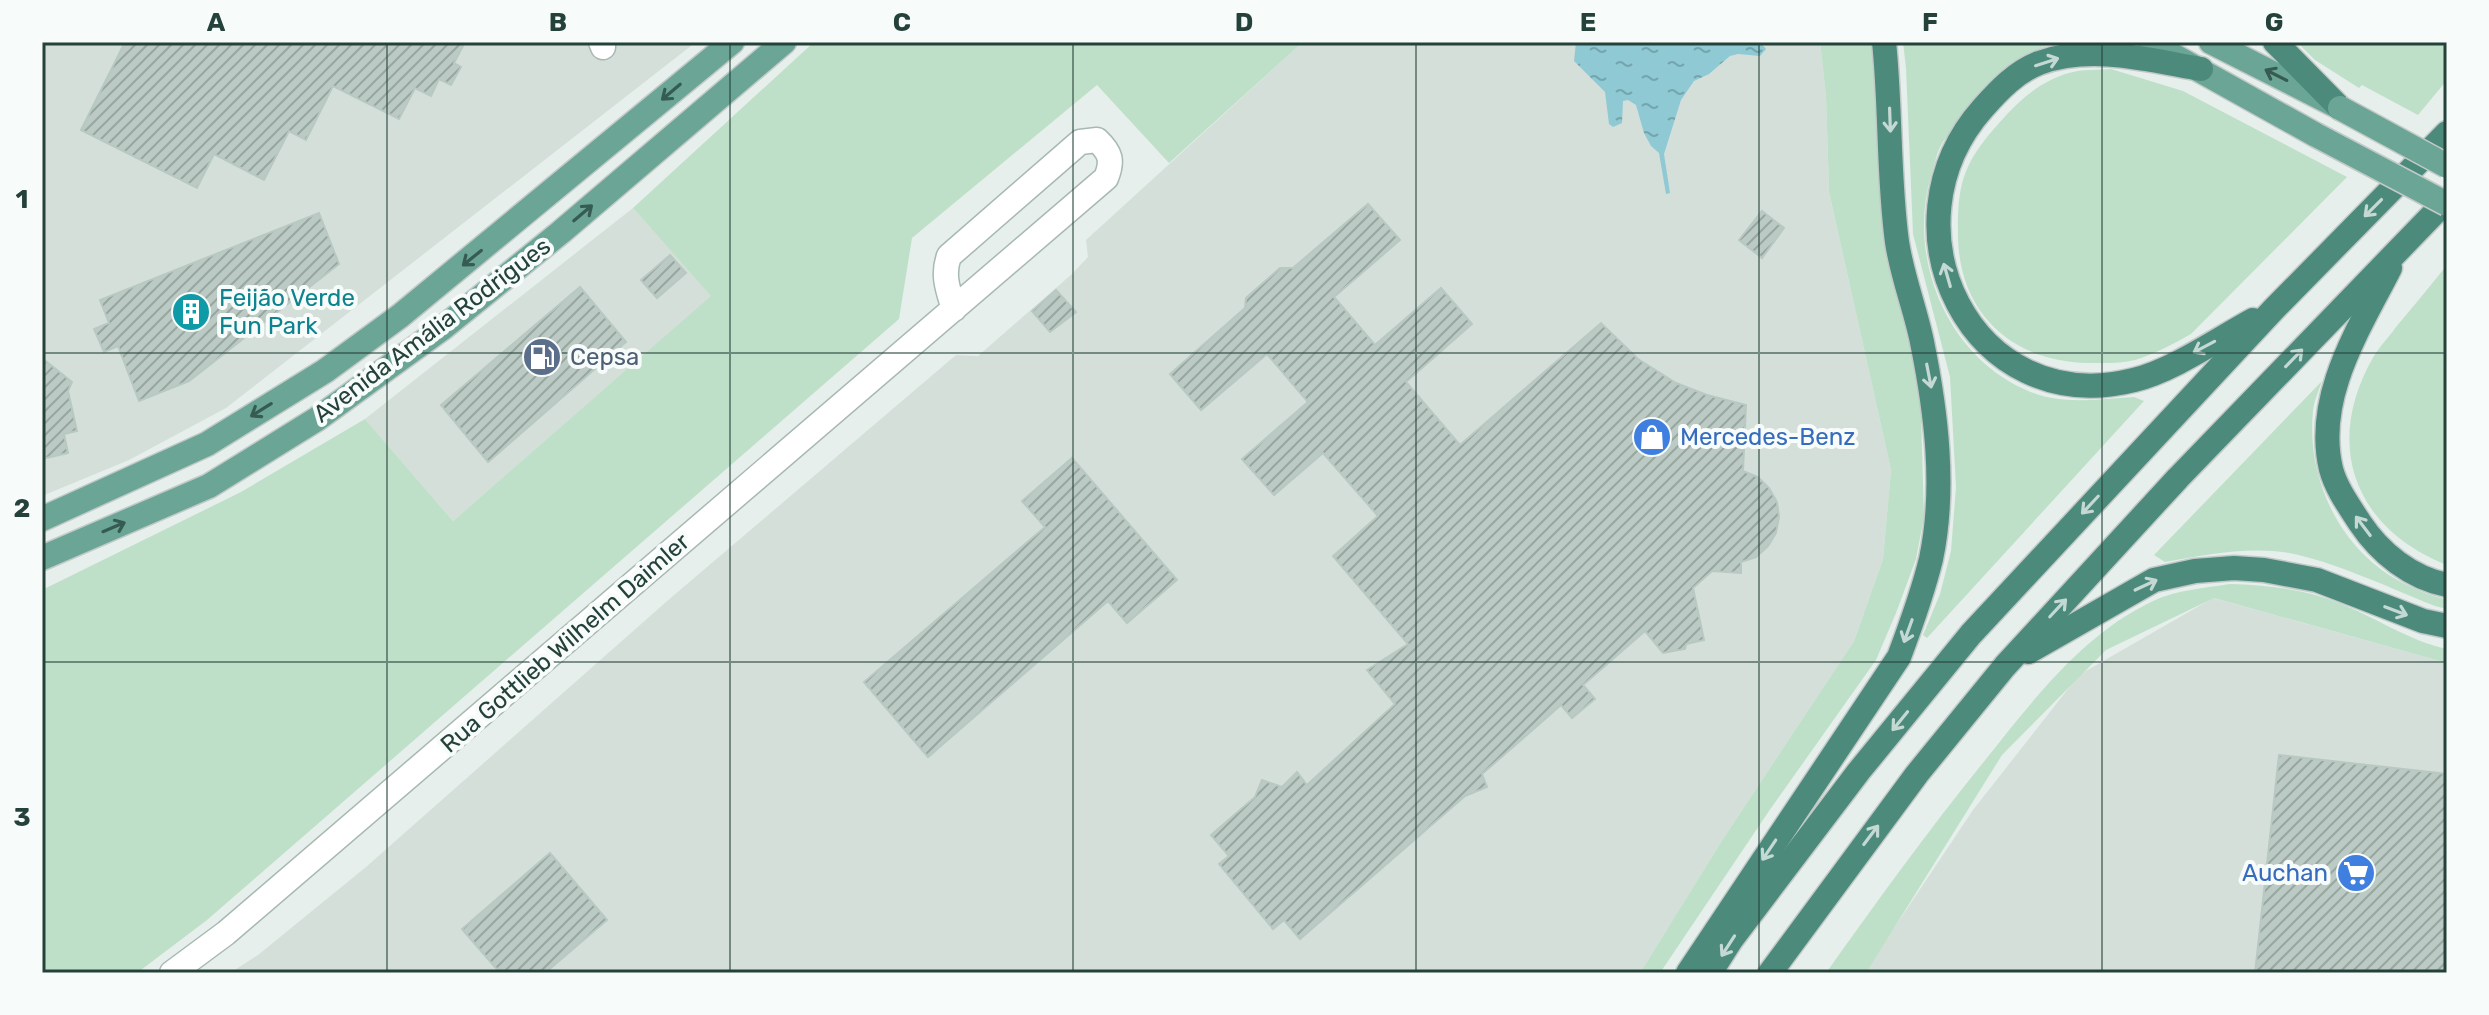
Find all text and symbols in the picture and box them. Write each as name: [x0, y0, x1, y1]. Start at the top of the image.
text: A: [207, 7, 226, 38]
text: B: [549, 7, 567, 38]
text: C: [893, 7, 911, 38]
text: D: [1235, 7, 1253, 38]
text: E: [1580, 7, 1596, 38]
text: F: [1922, 7, 1938, 38]
text: G: [2265, 7, 2283, 38]
one-way arrow: [2034, 53, 2059, 68]
one-way arrow: [2264, 67, 2288, 82]
one-way arrow: [662, 82, 682, 100]
one-way arrow: [1882, 106, 1897, 133]
text: 1: [16, 184, 28, 215]
one-way arrow: [2363, 198, 2382, 218]
one-way arrow: [573, 204, 593, 222]
street label: Avenida Amália Rodrigues: [308, 232, 556, 428]
one-way arrow: [462, 249, 483, 267]
one-way arrow: [1939, 263, 1954, 289]
place label: Feijão Verde Fun Park: [219, 284, 355, 340]
building icon: Feijão Verde Fun Park: [170, 291, 212, 333]
fuel station icon: Cepsa: [521, 336, 563, 378]
one-way arrow: [2193, 339, 2216, 355]
place label: Cepsa: [570, 343, 639, 371]
one-way arrow: [2284, 348, 2302, 368]
one-way arrow: [1922, 363, 1937, 388]
one-way arrow: [250, 402, 273, 418]
shop icon: Mercedes-Benz: [1631, 416, 1673, 458]
place label: Mercedes-Benz: [1680, 423, 1855, 451]
text: 2: [14, 493, 30, 524]
one-way arrow: [2082, 495, 2100, 515]
one-way arrow: [2354, 516, 2371, 537]
one-way arrow: [101, 519, 125, 534]
street label: Rua Gottlieb Wilhelm Daimler: [435, 527, 695, 759]
one-way arrow: [2133, 577, 2157, 592]
one-way arrow: [2049, 599, 2067, 619]
one-way arrow: [2384, 605, 2408, 619]
one-way arrow: [1900, 619, 1914, 643]
one-way arrow: [1891, 710, 1908, 731]
text: 3: [13, 802, 31, 833]
one-way arrow: [1863, 825, 1880, 847]
one-way arrow: [1761, 838, 1777, 861]
supermarket icon: Auchan: [2335, 852, 2377, 894]
place label: Auchan: [2242, 859, 2328, 887]
one-way arrow: [1720, 934, 1736, 956]

